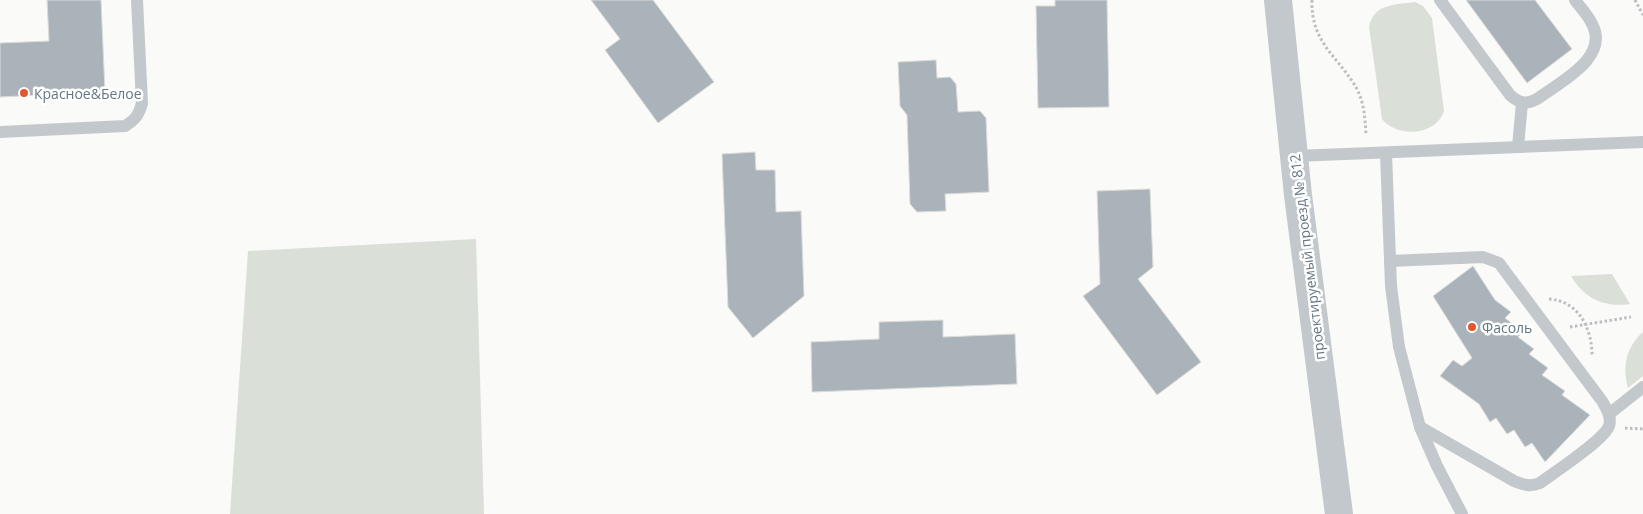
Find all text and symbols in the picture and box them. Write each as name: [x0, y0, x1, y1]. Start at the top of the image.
place label: Красное&Белое: [34, 84, 142, 103]
marker: Красное&Белое: [18, 87, 30, 99]
street label: проектируемый проезд № 812: [1285, 153, 1329, 361]
place label: Фасоль: [1482, 318, 1532, 337]
marker: Фасоль: [1466, 321, 1478, 333]

